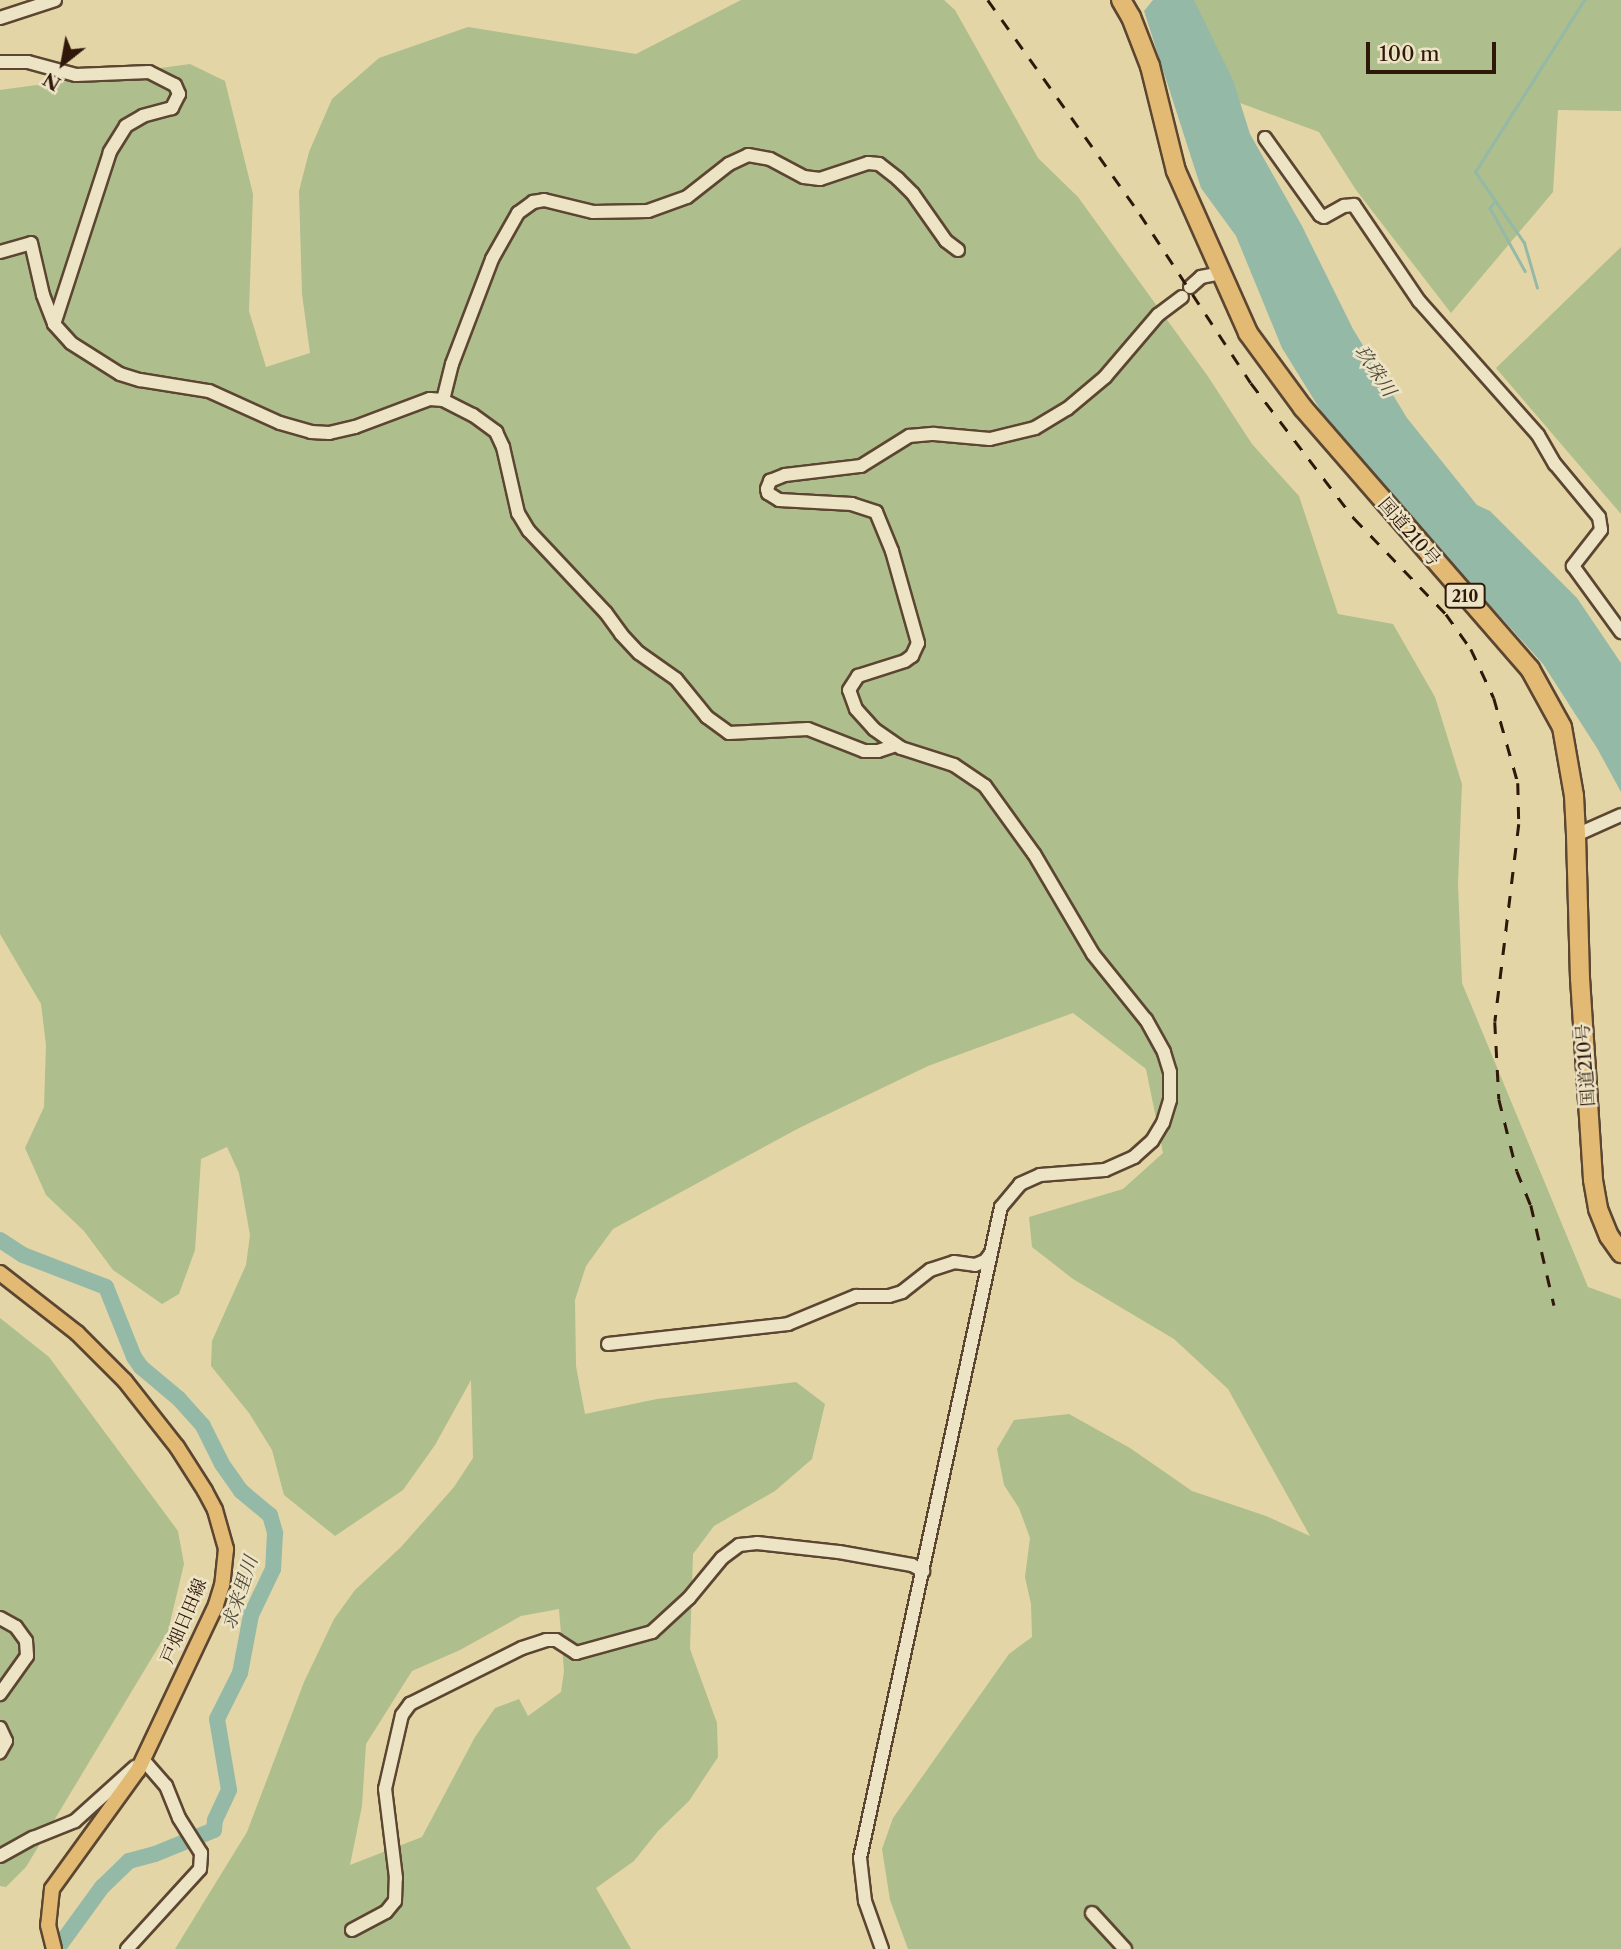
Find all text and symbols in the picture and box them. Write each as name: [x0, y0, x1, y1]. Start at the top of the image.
north arrow: [28, 28, 98, 98]
scale bar: [1369, 28, 1498, 72]
text: 100 m: [1379, 41, 1440, 66]
text: N: [39, 67, 65, 96]
water label: 玖珠川: [1350, 341, 1400, 401]
street label: 国道210号: [1374, 493, 1444, 571]
road number: 210: [1444, 583, 1486, 608]
street label: 国道210号: [1572, 1023, 1600, 1107]
water label: 求来里川: [217, 1553, 263, 1633]
street label: 戸畑日田線: [156, 1575, 212, 1667]

